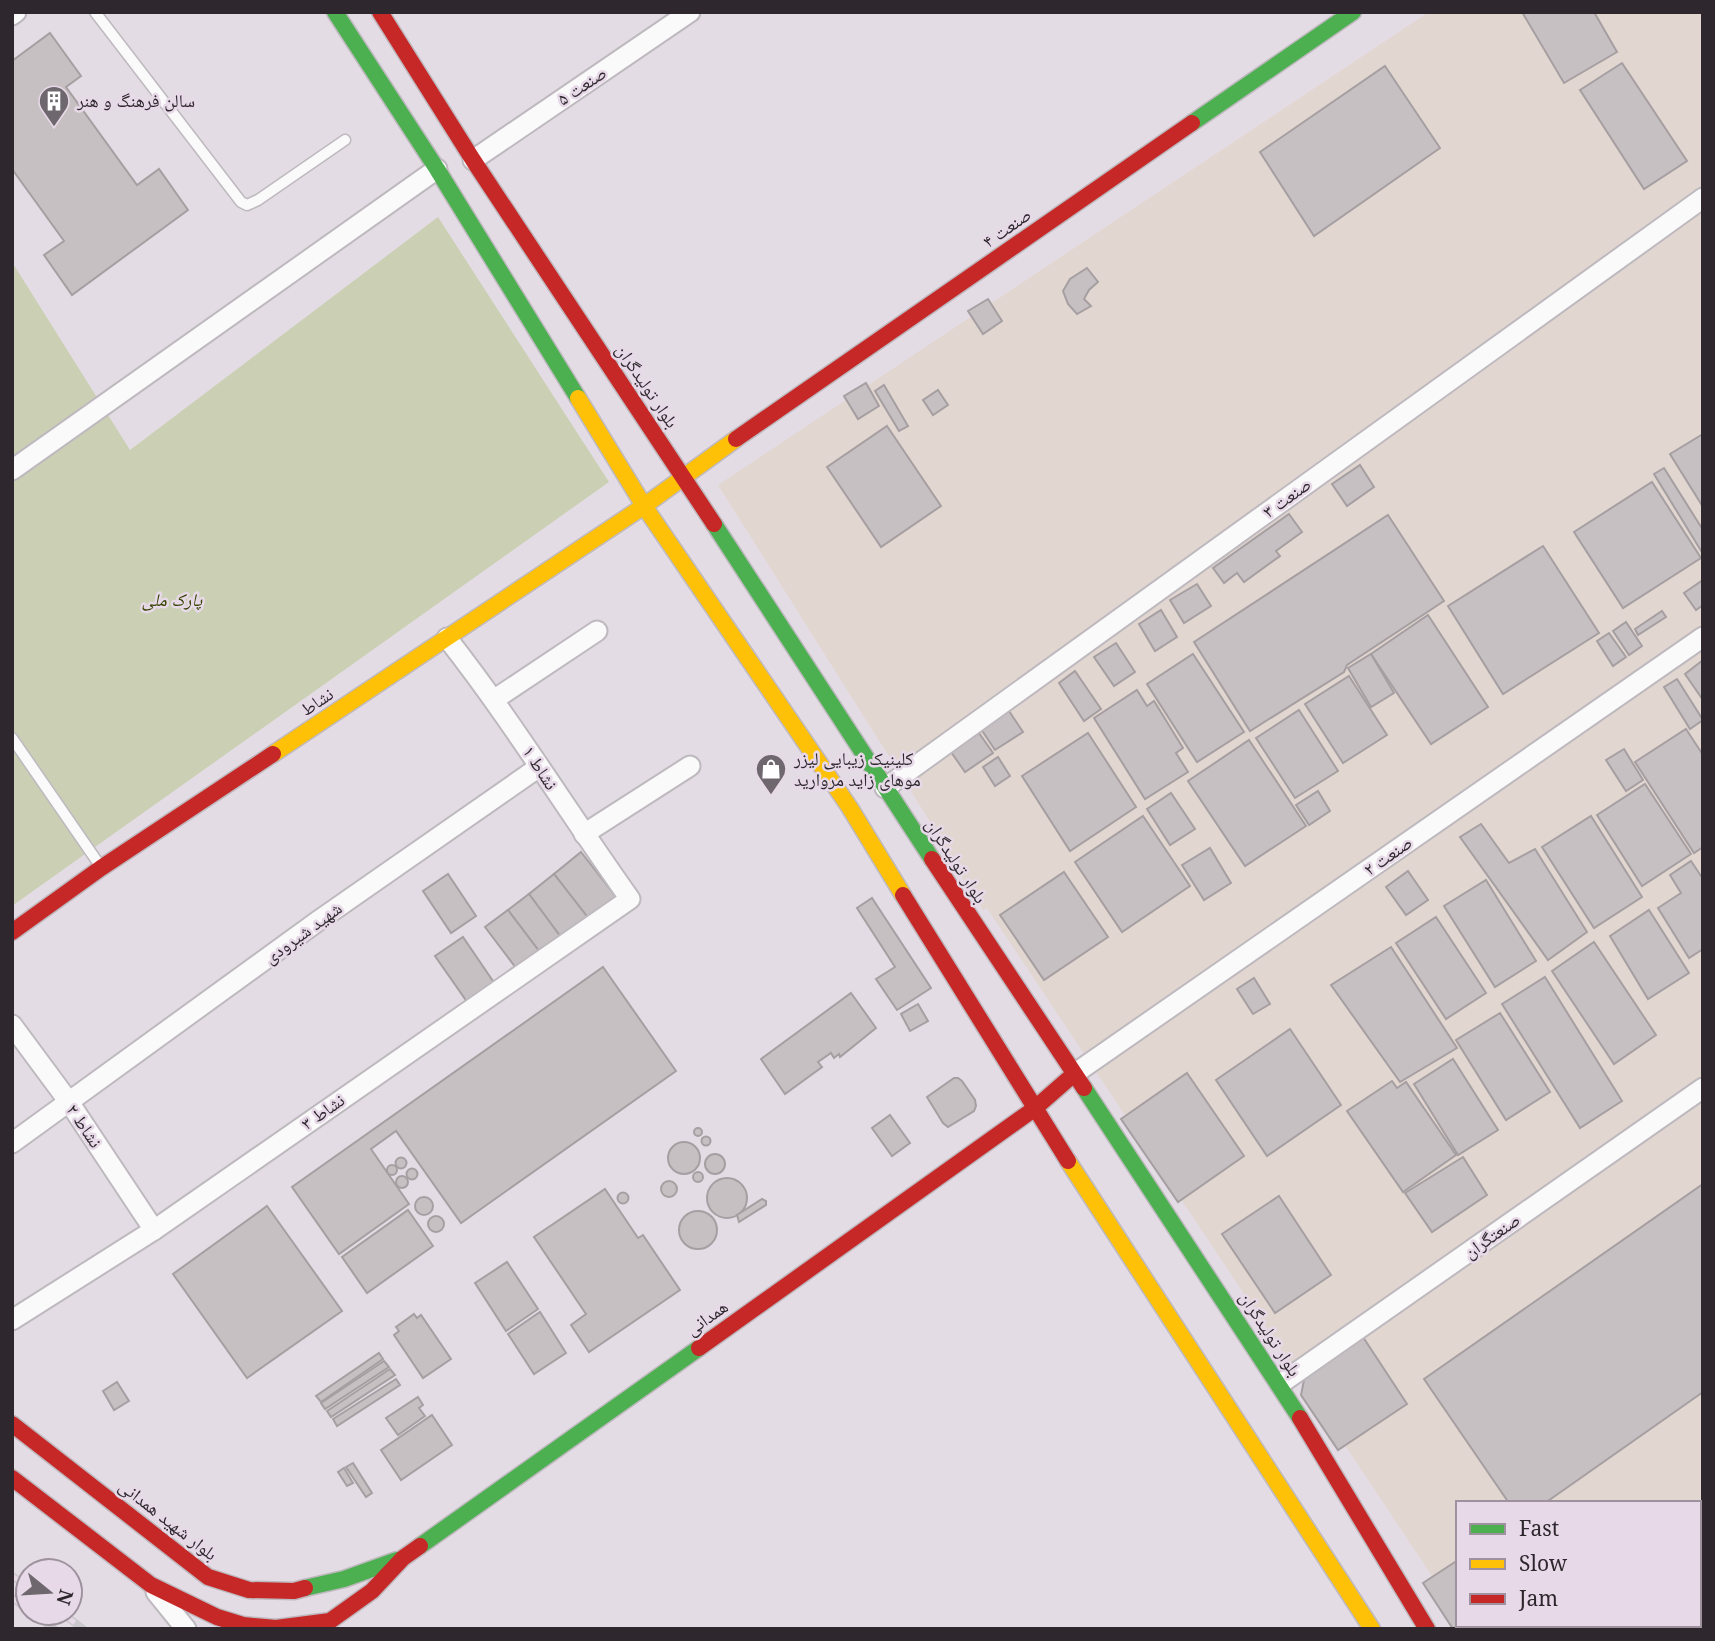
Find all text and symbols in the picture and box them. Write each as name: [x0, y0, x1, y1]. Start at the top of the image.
street label: صنعت ۵: [552, 60, 611, 110]
building icon: سالن فرهنگ و هنر: [37, 84, 71, 128]
place label: سالن فرهنگ و هنر: [76, 88, 195, 112]
street label: صنعت ۴: [977, 202, 1036, 253]
street label: بلوار تولیدگران: [611, 339, 685, 432]
street label: صنعت ۳: [1257, 472, 1315, 523]
park label: پارک ملی: [142, 587, 203, 611]
street label: نشاط: [295, 681, 338, 721]
street label: نشاط ۱: [518, 741, 564, 794]
place label: کلینیک زیبایی لیزر موهای زاید مروارید: [793, 746, 921, 791]
shop icon: کلینیک زیبایی لیزر موهای زاید مروارید: [754, 752, 788, 796]
street label: بلوار تولیدگران: [920, 813, 993, 908]
street label: صنعت ۲: [1358, 830, 1417, 881]
street label: شهید شیرودی: [259, 896, 346, 969]
street label: نشاط ۳: [296, 1088, 349, 1135]
street label: نشاط ۲: [61, 1099, 108, 1152]
street label: صنعتگران: [1458, 1207, 1524, 1263]
street label: بلوار تولیدگران: [1234, 1286, 1307, 1381]
street label: همدانی: [680, 1294, 732, 1340]
street label: بلوار شهید همدانی: [114, 1473, 223, 1565]
legend: [1456, 1501, 1701, 1627]
text: Fast: [1519, 1514, 1559, 1542]
text: Slow: [1519, 1549, 1568, 1577]
north arrow: [14, 1557, 84, 1627]
text: Jam: [1518, 1584, 1558, 1612]
text: N: [50, 1586, 80, 1608]

